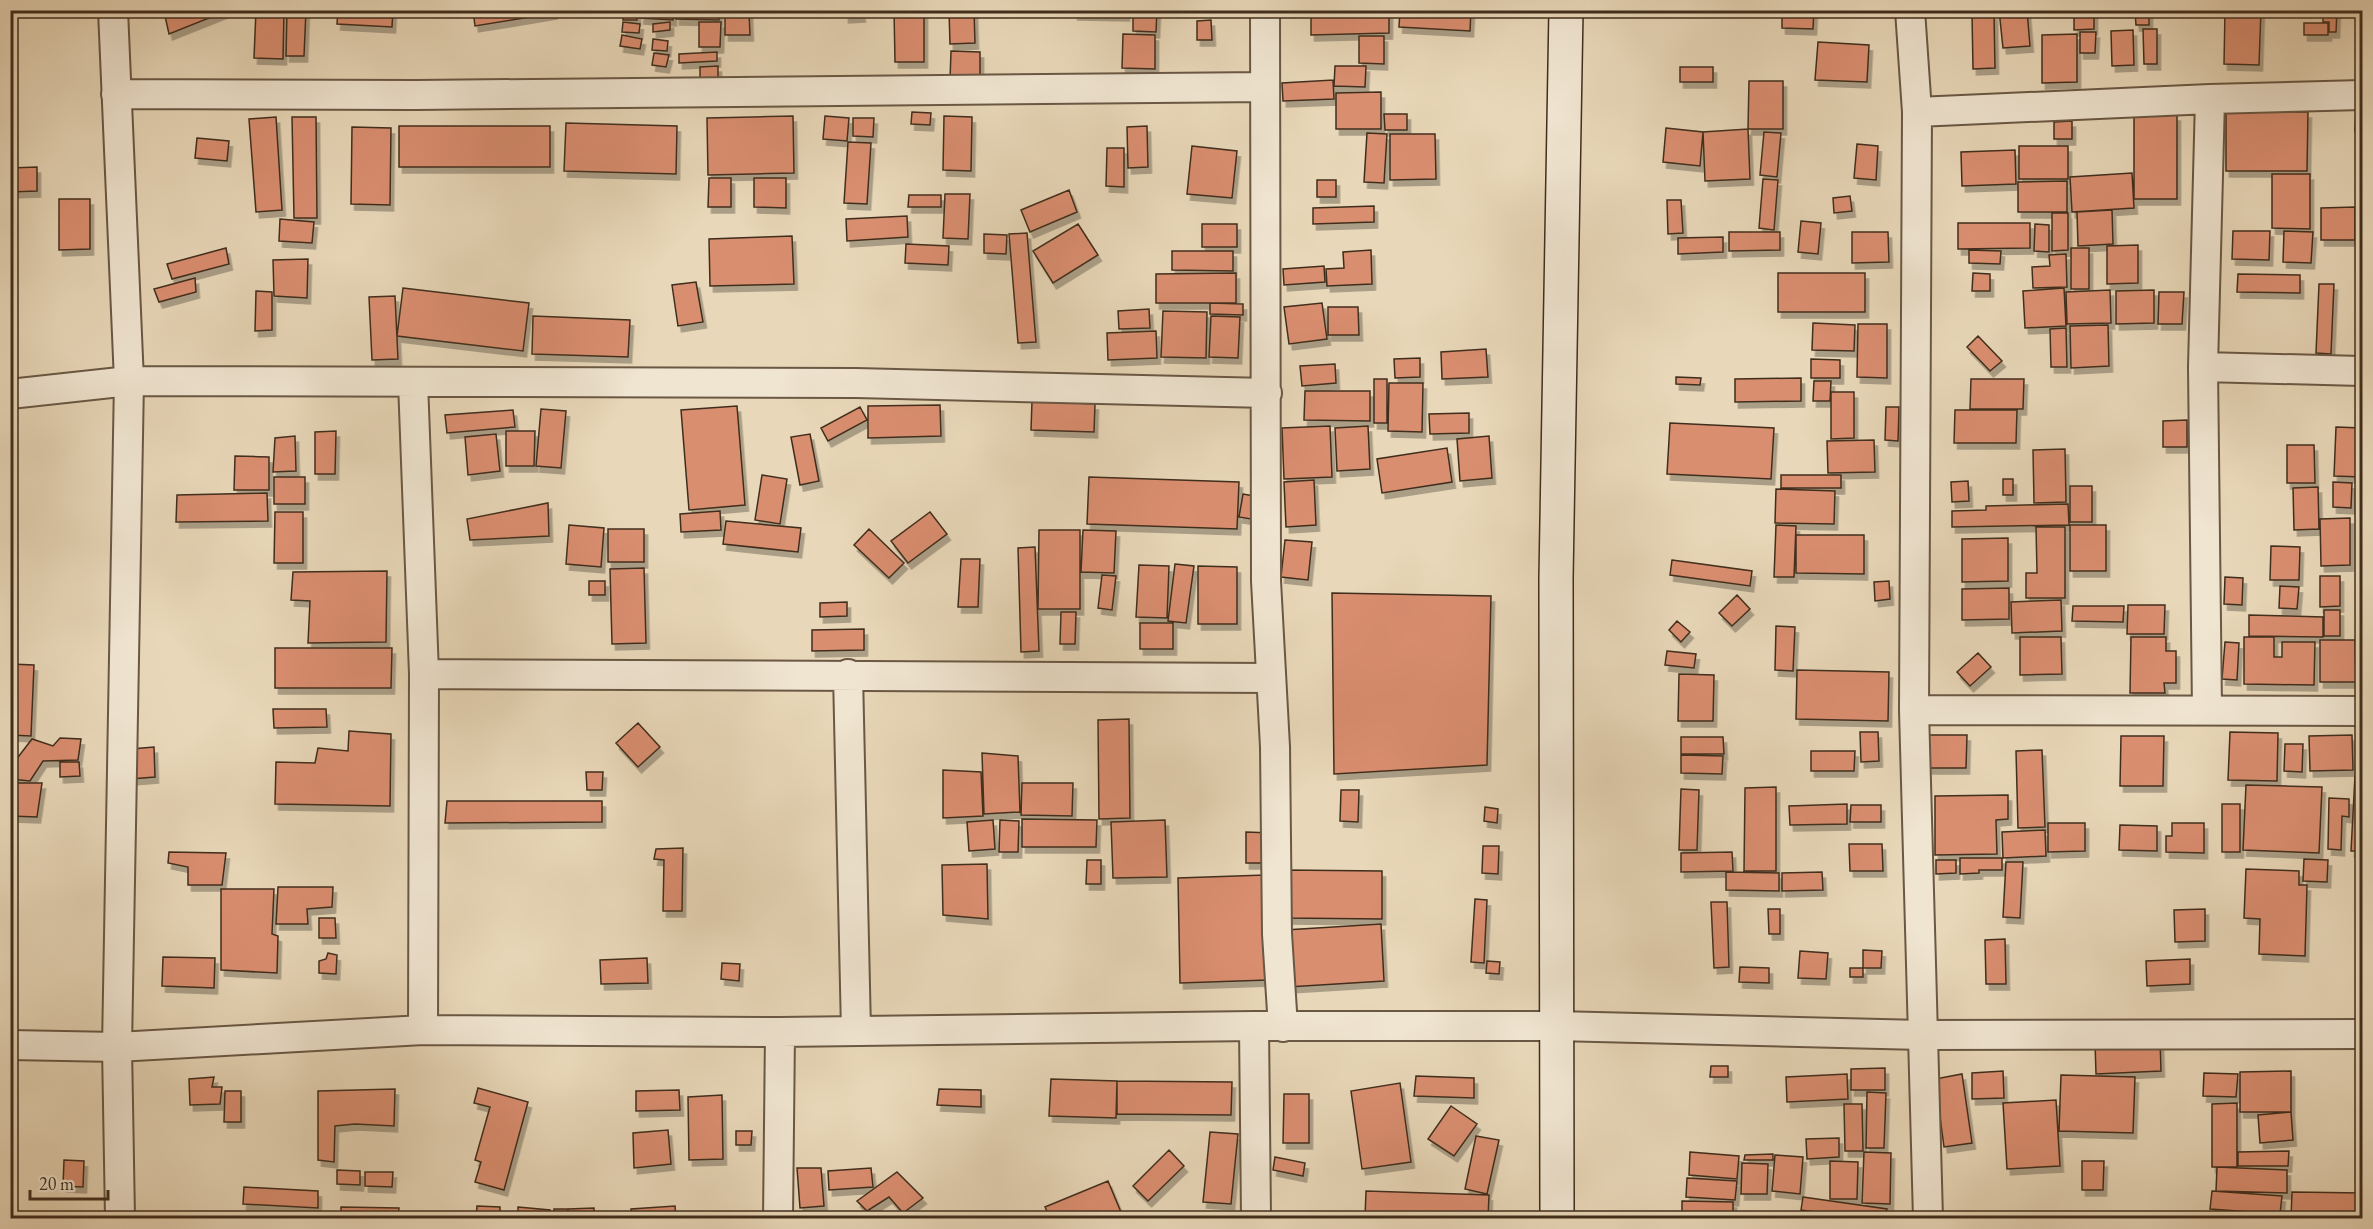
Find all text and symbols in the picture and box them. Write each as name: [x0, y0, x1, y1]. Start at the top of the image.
scale bar: [30, 1163, 108, 1201]
text: 20 m: [39, 1172, 74, 1195]

